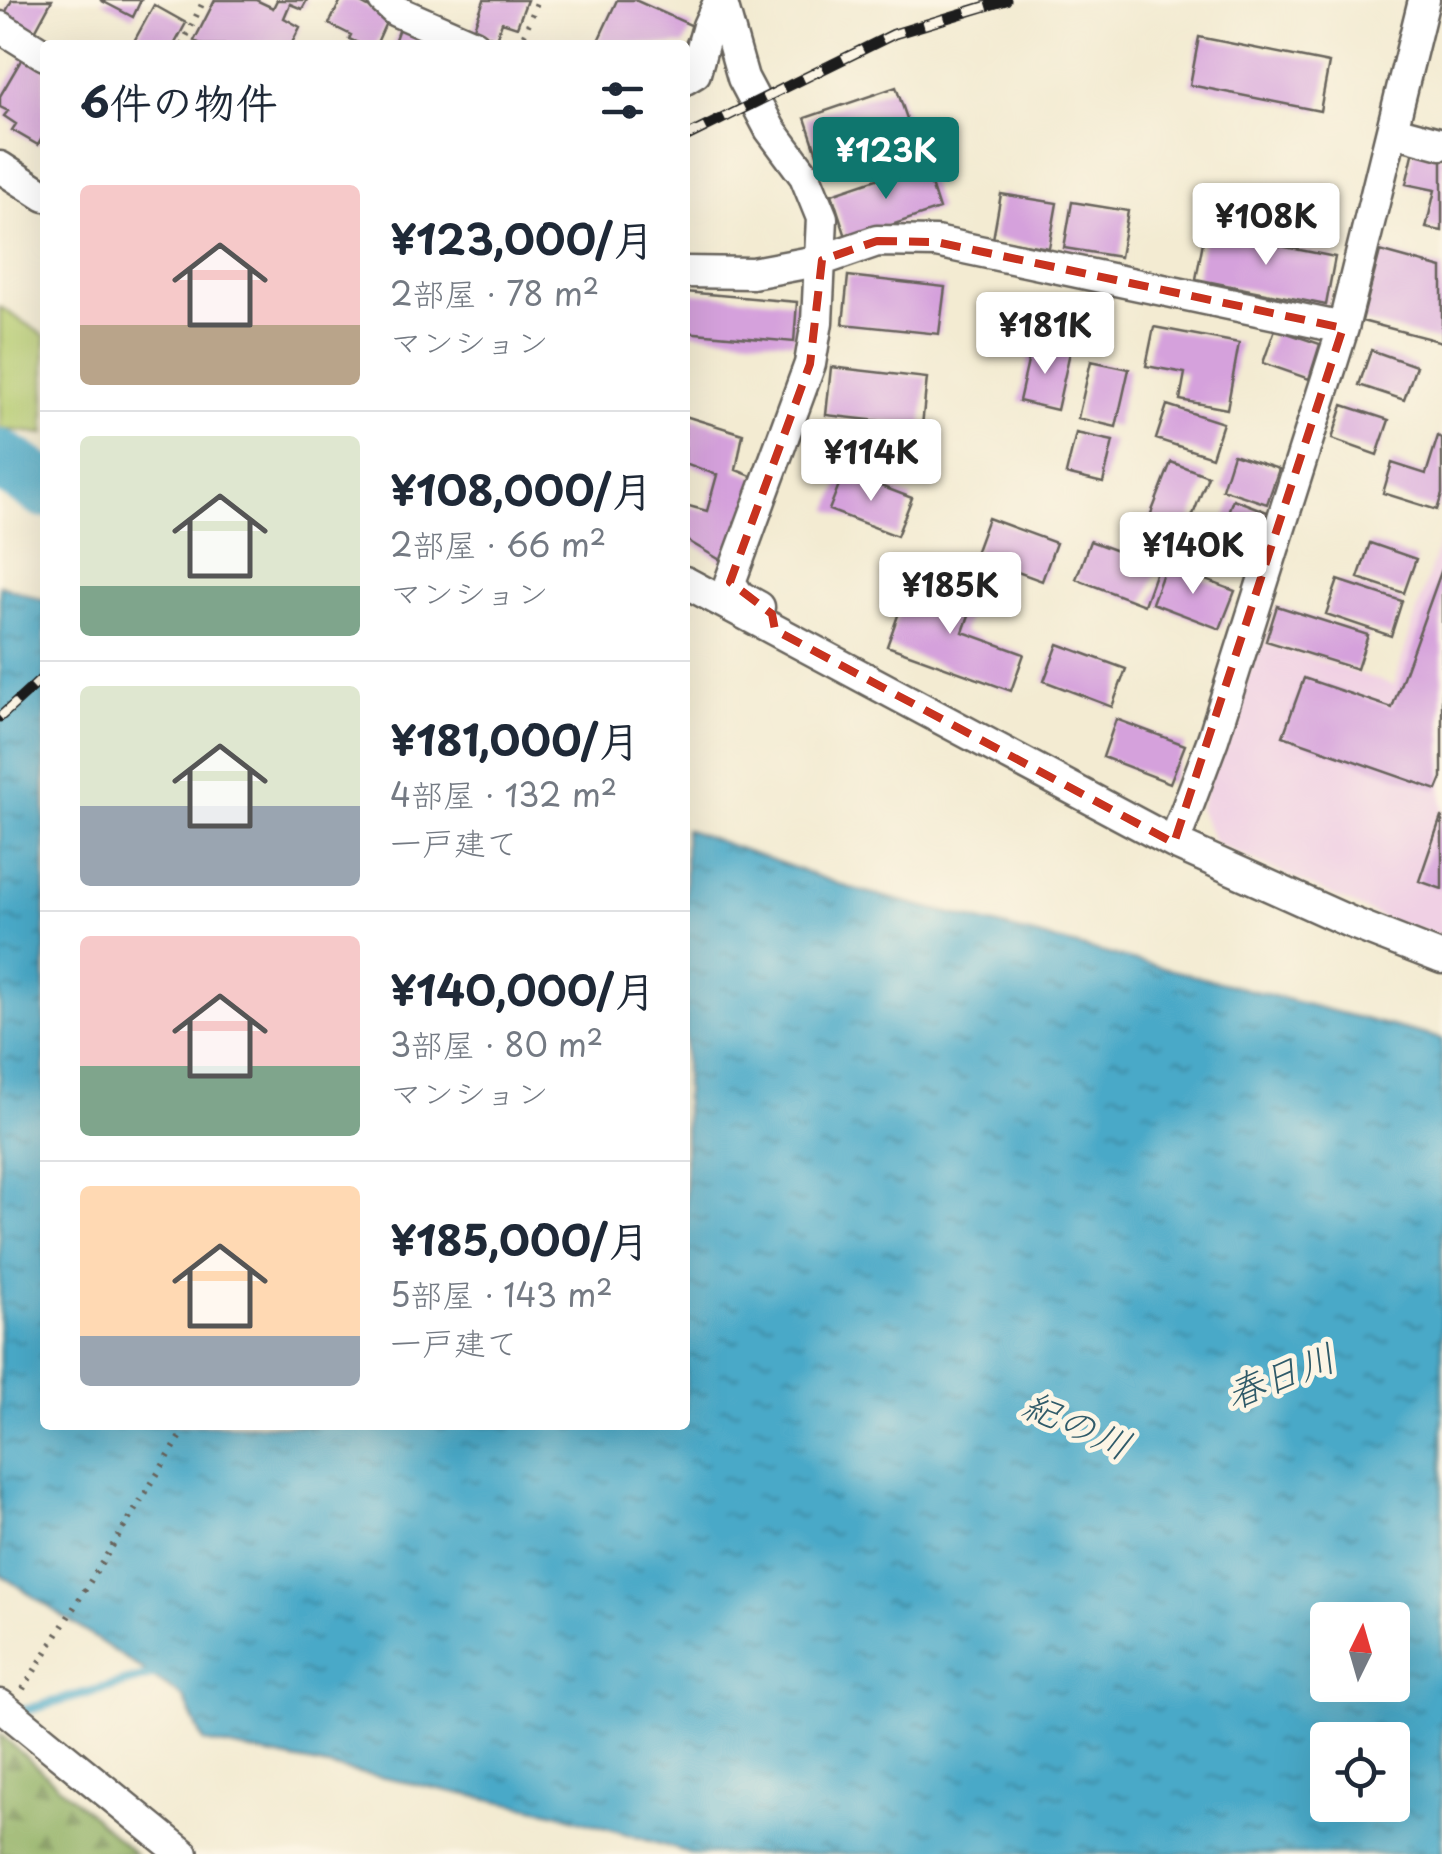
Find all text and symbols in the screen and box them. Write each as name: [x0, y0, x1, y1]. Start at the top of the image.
text: 6件の物件: [80, 69, 278, 132]
icon: filters: [595, 73, 650, 128]
pin: ¥123K: [816, 117, 956, 202]
text: ¥123K: [835, 125, 937, 173]
pin: ¥108K: [1196, 183, 1336, 268]
text: ¥108K: [1215, 191, 1317, 239]
text: ¥123,000/月: [390, 206, 655, 269]
icon: home: [160, 225, 280, 345]
text: 2部屋 · 78 m²: [390, 269, 599, 317]
pin: ¥181K: [975, 292, 1115, 377]
text: ¥181K: [998, 300, 1092, 348]
text: マンション: [390, 317, 549, 365]
pin: ¥114K: [801, 419, 941, 504]
text: ¥114K: [823, 427, 919, 475]
text: ¥108,000/月: [390, 457, 653, 520]
icon: home: [160, 476, 280, 596]
pin: ¥140K: [1123, 512, 1263, 597]
text: 2部屋 · 66 m²: [390, 520, 606, 568]
text: ¥140K: [1142, 520, 1244, 568]
pin: ¥185K: [880, 552, 1020, 637]
text: ¥185K: [901, 560, 999, 608]
text: マンション: [390, 568, 549, 616]
text: ¥181,000/月: [390, 707, 640, 770]
icon: home: [160, 726, 280, 846]
text: 4部屋 · 132 m²: [390, 770, 617, 818]
text: 一戸建て: [390, 818, 518, 866]
text: ¥140,000/月: [390, 957, 656, 1020]
icon: home: [160, 976, 280, 1096]
text: 3部屋 · 80 m²: [390, 1020, 603, 1068]
text: マンション: [390, 1068, 549, 1116]
text: ¥185,000/月: [390, 1207, 650, 1270]
icon: home: [160, 1226, 280, 1346]
text: 5部屋 · 143 m²: [390, 1270, 613, 1318]
text: 一戸建て: [390, 1318, 518, 1366]
water label: 春日川: [1217, 1327, 1343, 1421]
water label: 紀の川: [1014, 1374, 1142, 1472]
north arrow: [1310, 1602, 1410, 1702]
map controls: [1310, 1602, 1410, 1822]
button: locate: [1310, 1722, 1410, 1822]

